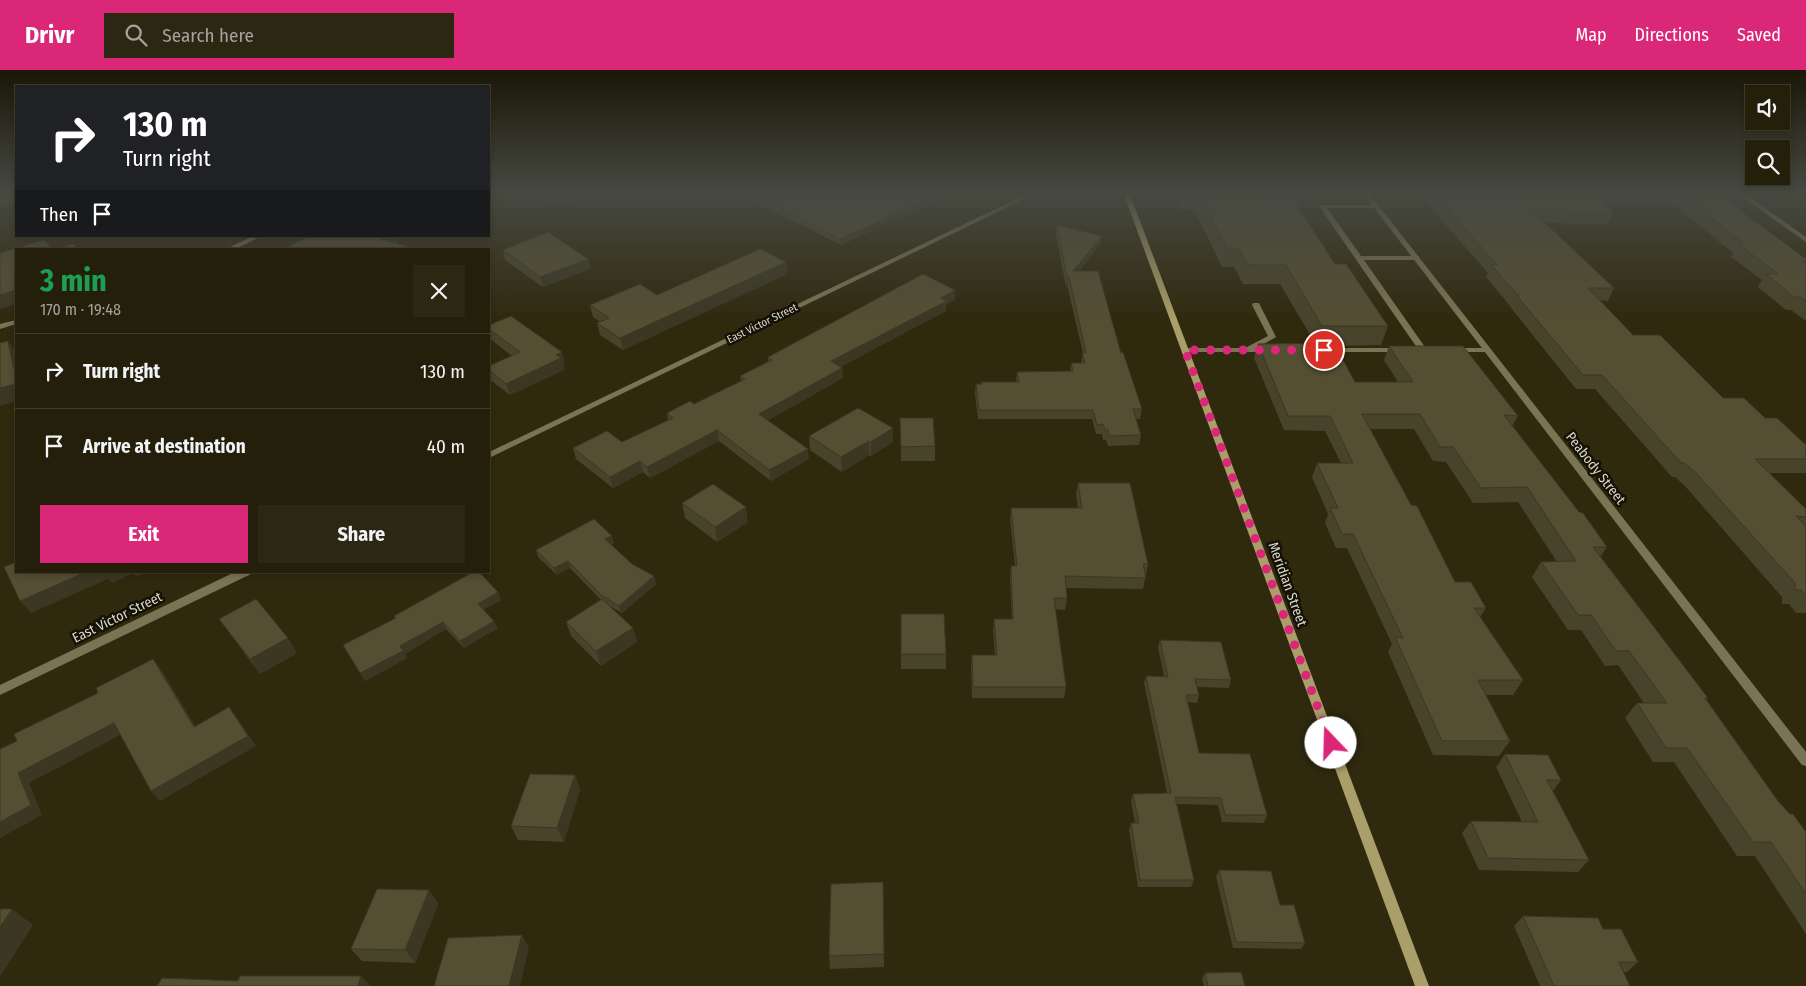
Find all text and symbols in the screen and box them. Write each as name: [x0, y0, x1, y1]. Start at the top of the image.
search box: [104, 13, 454, 58]
text: Drivr: [25, 21, 74, 49]
icon: search: [122, 21, 150, 49]
text: Search here: [162, 24, 254, 47]
text: Map: [1575, 24, 1607, 46]
text: Directions: [1635, 24, 1709, 46]
text: Saved: [1737, 24, 1781, 46]
map controls: [1745, 85, 1790, 185]
button: sound: [1745, 85, 1790, 130]
text: 130 m: [123, 103, 207, 145]
icon: right: [40, 105, 105, 170]
button: search: [1745, 140, 1790, 185]
text: Turn right: [123, 145, 211, 172]
icon: arrive: [88, 200, 116, 228]
text: Then: [40, 203, 78, 226]
text: 3 min: [40, 263, 107, 299]
button: close: [413, 265, 465, 317]
text: 170 m · 19:48: [40, 300, 121, 319]
street label: East Victor Street: [725, 301, 800, 346]
pin: [1303, 329, 1345, 371]
icon: arrive: [1310, 336, 1338, 364]
icon: right: [40, 357, 68, 385]
text: Turn right: [83, 360, 160, 383]
text: 130 m: [420, 360, 465, 383]
street label: Peabody Street: [1562, 429, 1629, 508]
icon: arrive: [40, 432, 68, 460]
text: Arrive at destination: [83, 435, 246, 458]
text: 40 m: [427, 435, 465, 458]
button: Exit: [40, 505, 248, 563]
button: Share: [258, 505, 465, 563]
street label: Meridian Street: [1264, 540, 1311, 629]
street label: East Victor Street: [69, 588, 165, 647]
position arrow: [1304, 716, 1356, 768]

